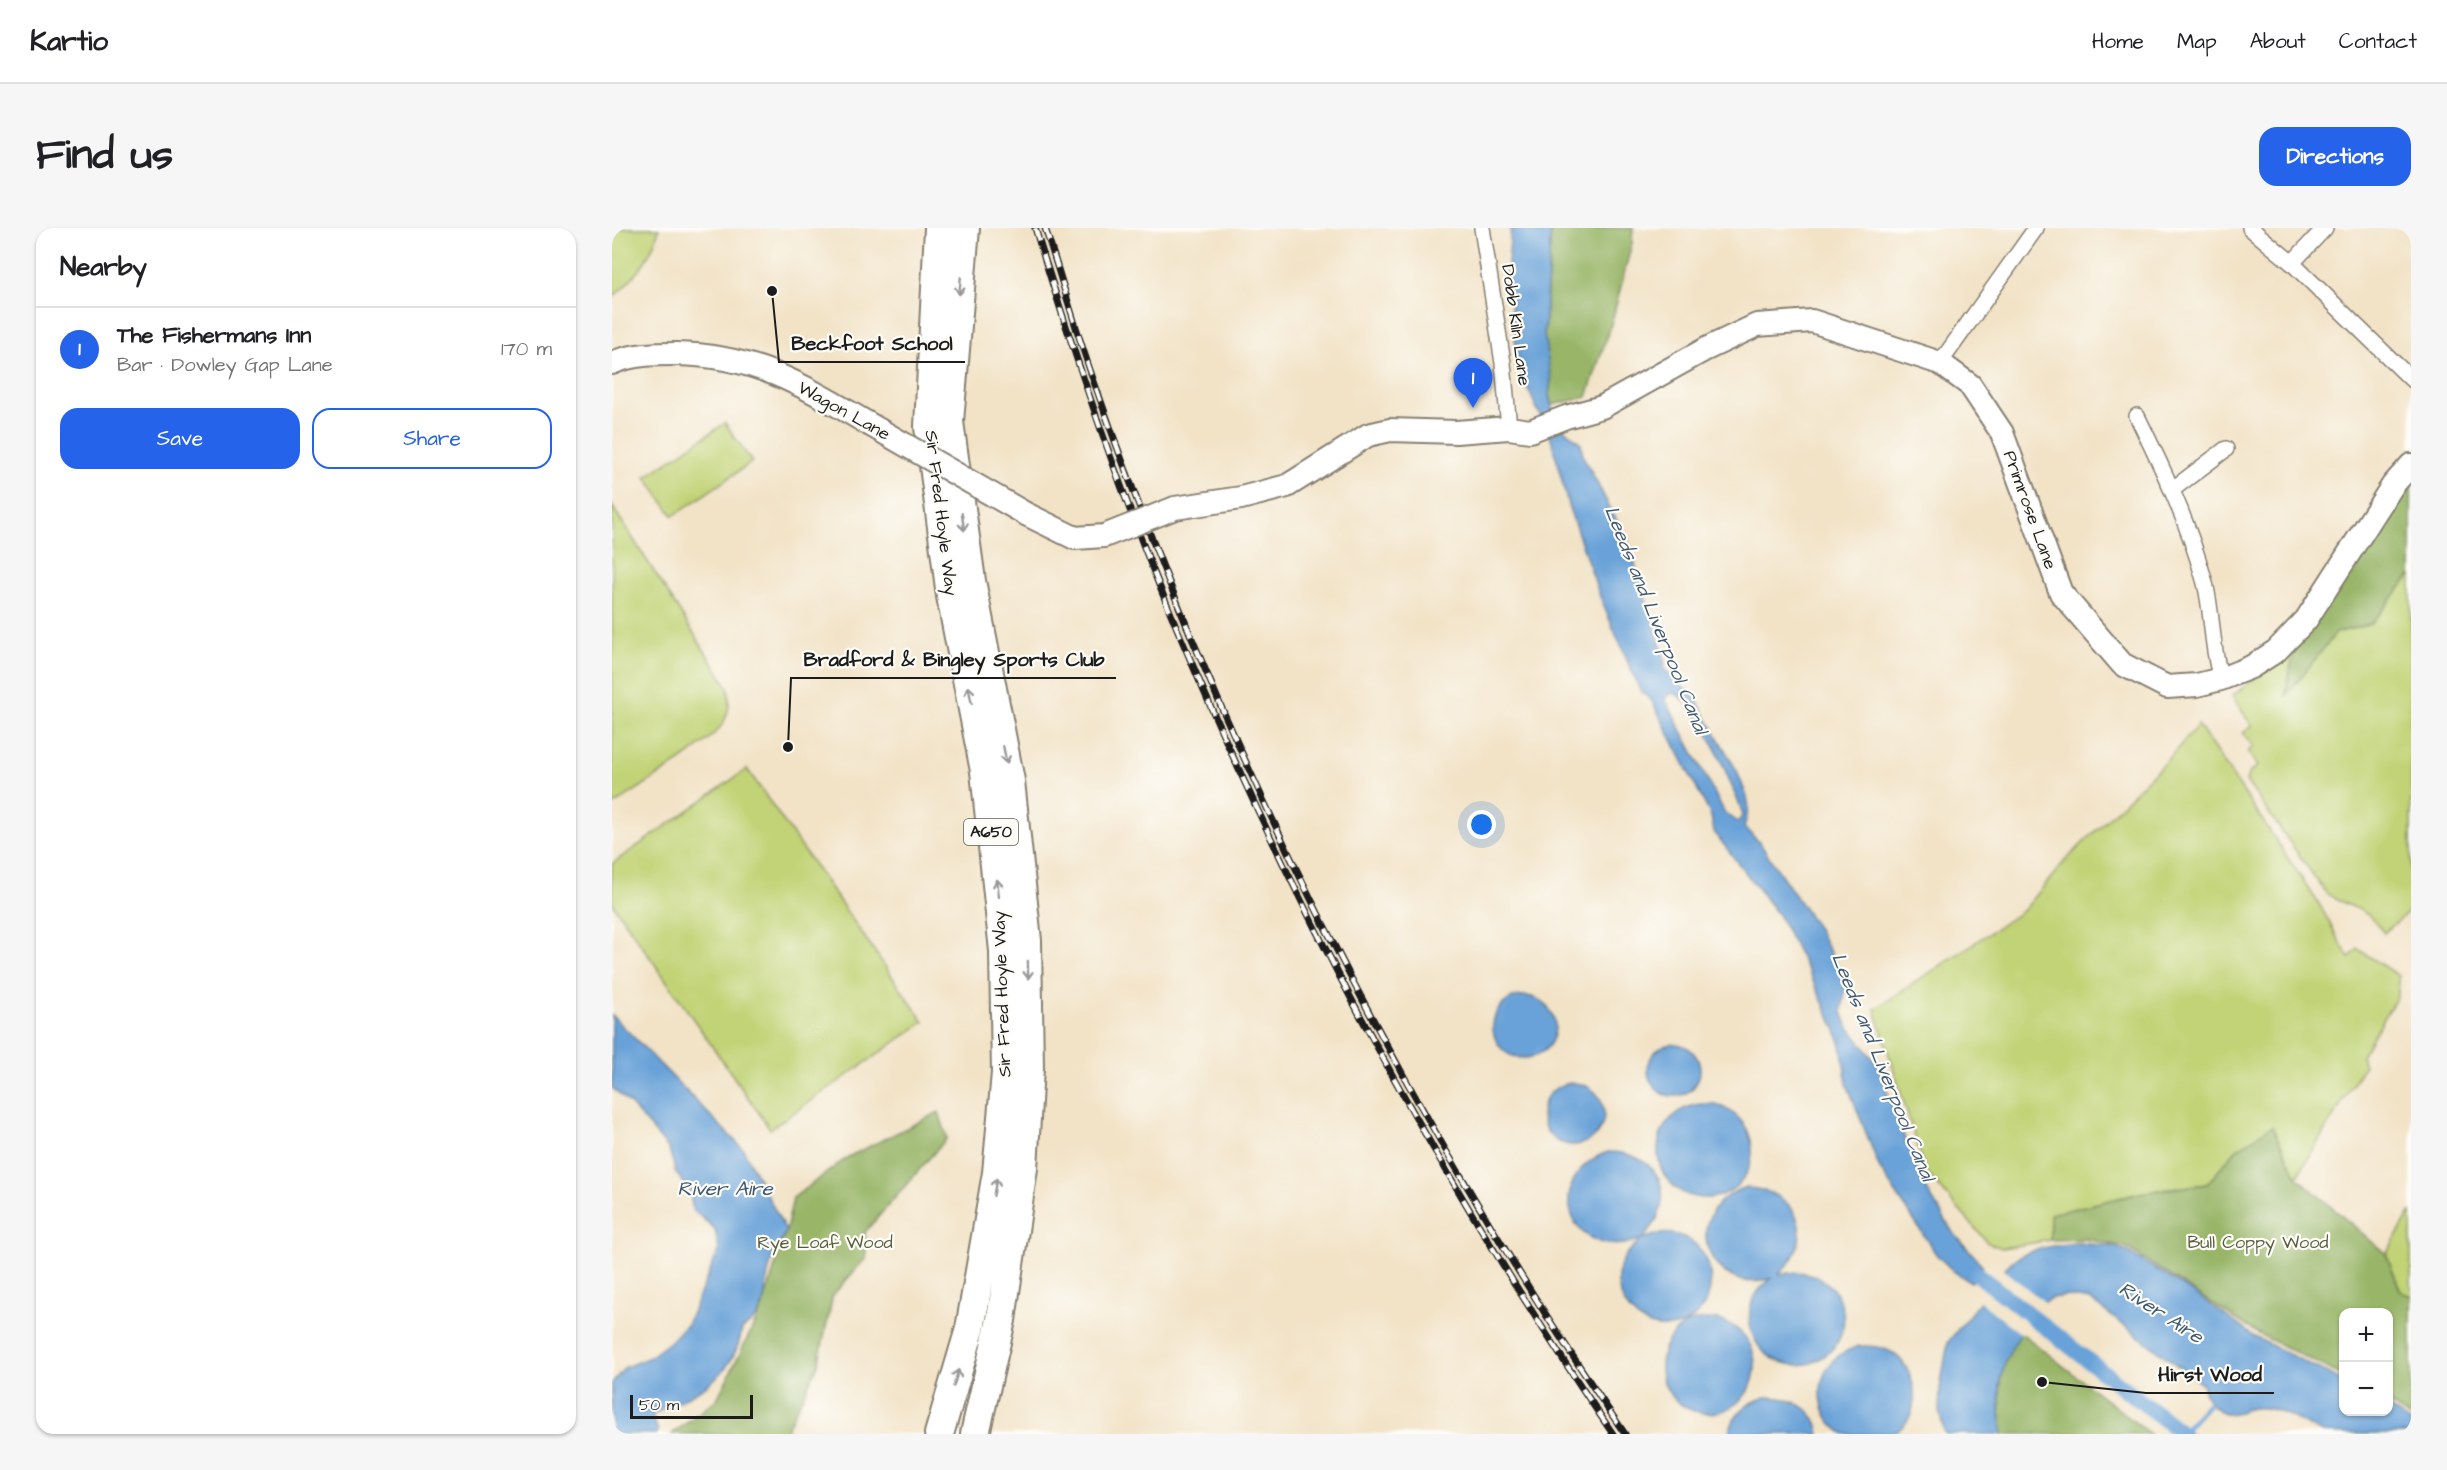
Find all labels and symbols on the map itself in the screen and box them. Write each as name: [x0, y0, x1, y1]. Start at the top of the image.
street label: Dobb Kiln Lane: [1495, 263, 1537, 388]
one-way arrow: [954, 276, 965, 296]
callout: Beckfoot School: [779, 324, 965, 362]
text: Beckfoot School: [791, 330, 953, 358]
pin: 1: [1454, 358, 1492, 408]
street label: Wagon Lane: [793, 375, 895, 448]
street label: Sir Fred Hoyle Way: [917, 429, 964, 597]
street label: Primrose Lane: [1997, 447, 2063, 573]
water label: Leeds and Liverpool Canal: [1597, 502, 1716, 741]
one-way arrow: [957, 511, 968, 531]
callout: Bradford & Bingley Sports Club: [791, 640, 1116, 678]
text: Bradford & Bingley Sports Club: [803, 646, 1105, 675]
one-way arrow: [964, 686, 975, 706]
one-way arrow: [1000, 745, 1011, 764]
your location: [1467, 810, 1496, 839]
road number: A650: [964, 819, 1018, 845]
one-way arrow: [992, 879, 1003, 899]
street label: Sir Fred Hoyle Way: [987, 910, 1018, 1078]
water label: Leeds and Liverpool Canal: [1824, 949, 1943, 1188]
one-way arrow: [1022, 959, 1033, 979]
water label: River Aire: [677, 1175, 774, 1203]
one-way arrow: [989, 1178, 1000, 1198]
park label: Rye Loaf Wood: [757, 1230, 893, 1256]
park label: Bull Coppy Wood: [2187, 1230, 2329, 1256]
water label: River Aire: [2113, 1275, 2210, 1351]
callout: Hirst Wood: [2146, 1355, 2274, 1393]
text: Hirst Wood: [2158, 1361, 2263, 1389]
one-way arrow: [951, 1369, 962, 1388]
scale bar: [630, 1392, 753, 1420]

